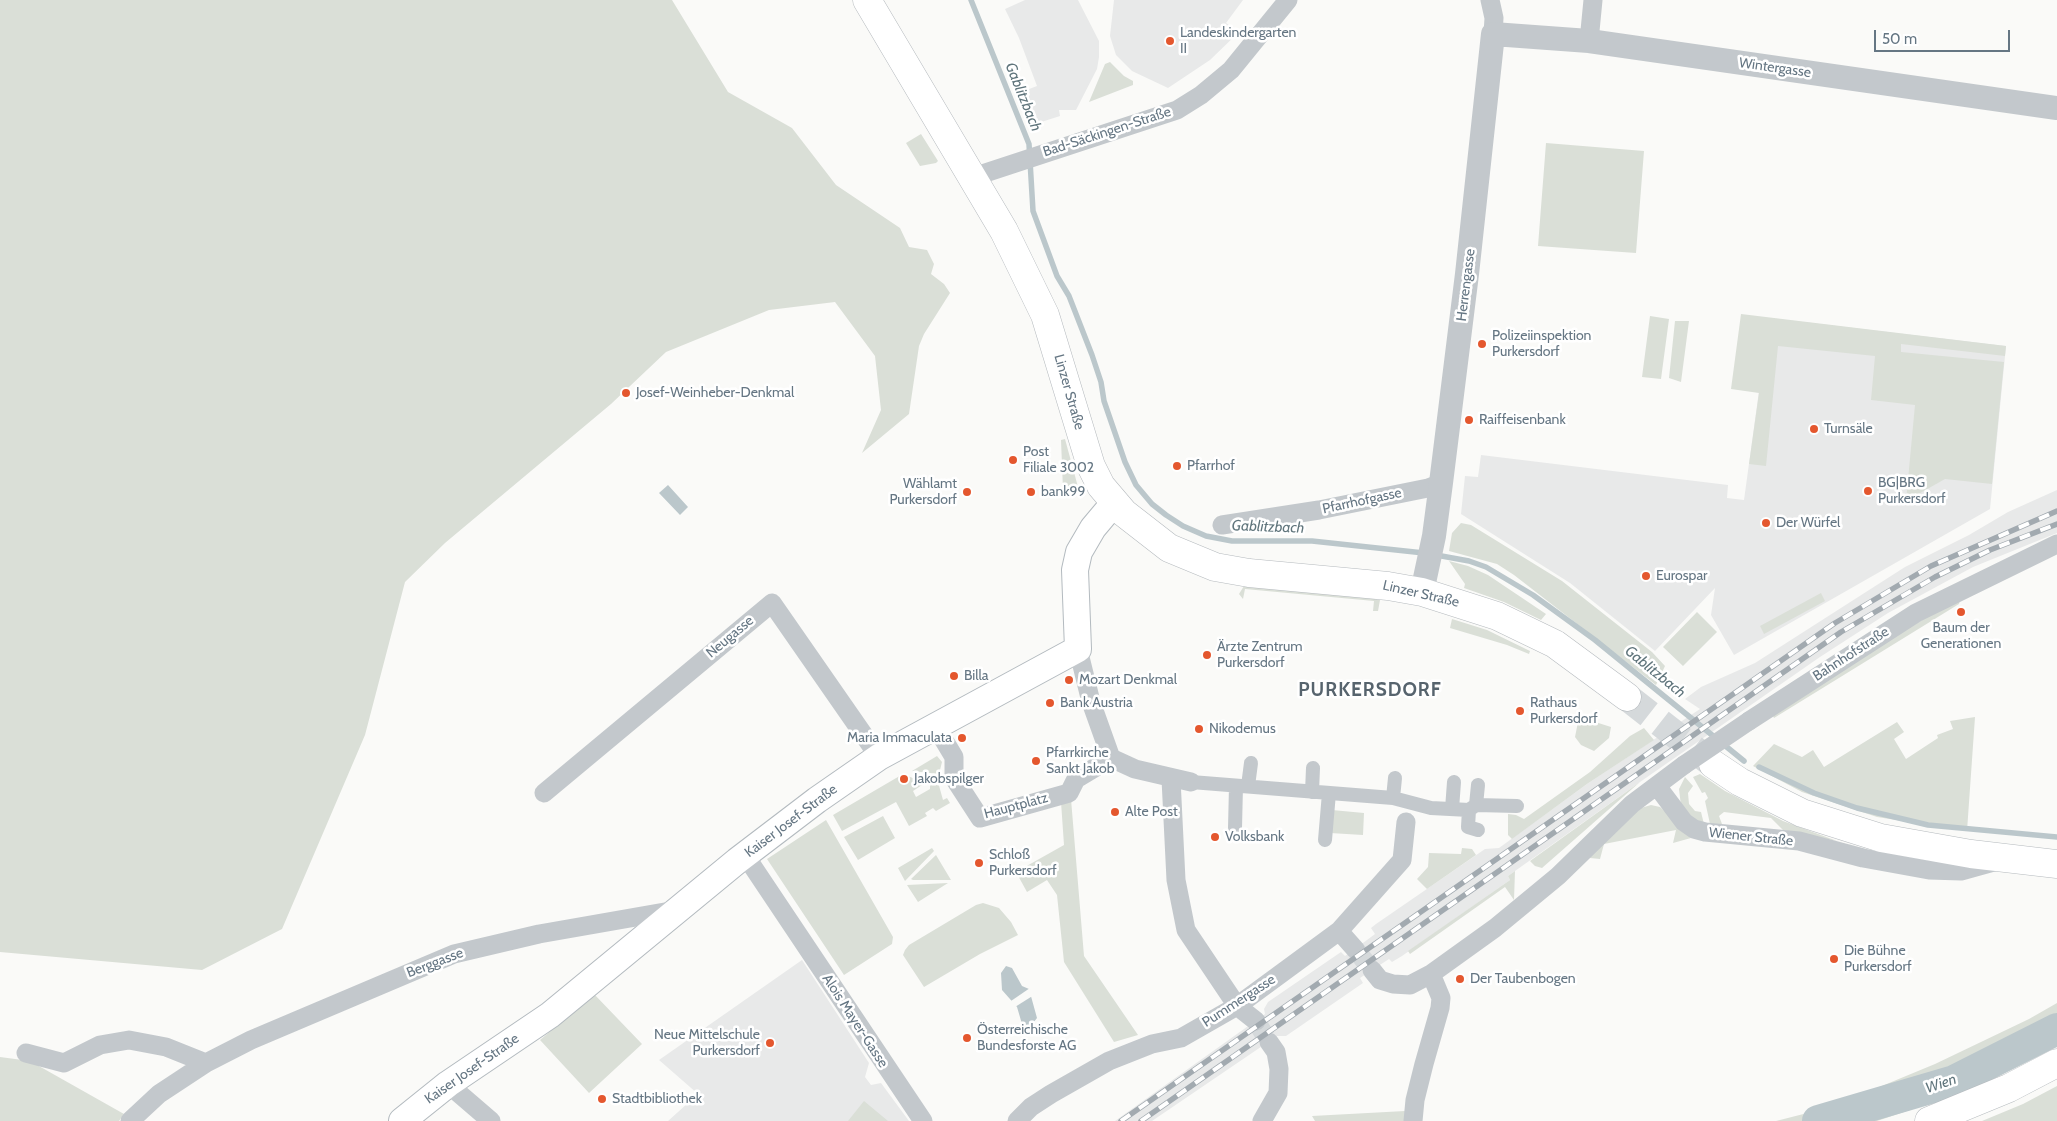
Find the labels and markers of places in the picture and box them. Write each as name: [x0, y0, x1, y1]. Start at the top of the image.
place label: Landeskindergarten II: [1180, 25, 1296, 58]
marker: Landeskindergarten II: [1164, 35, 1176, 47]
place label: Polizeiinspektion Purkersdorf: [1492, 328, 1591, 361]
marker: Polizeiinspektion Purkersdorf: [1476, 338, 1488, 350]
place label: Josef-Weinheber-Denkmal: [636, 385, 794, 401]
marker: Josef-Weinheber-Denkmal: [620, 387, 632, 399]
place label: Raiffeisenbank: [1479, 412, 1566, 428]
marker: Raiffeisenbank: [1463, 414, 1475, 426]
place label: Turnsäle: [1824, 421, 1873, 437]
marker: Turnsäle: [1808, 423, 1820, 435]
place label: Post Filiale 3002: [1023, 444, 1094, 477]
marker: Post Filiale 3002: [1007, 454, 1019, 466]
place label: Pfarrhof: [1187, 458, 1235, 474]
marker: Pfarrhof: [1171, 460, 1183, 472]
place label: BG|BRG Purkersdorf: [1878, 475, 1946, 508]
place label: Wählamt Purkersdorf: [889, 476, 957, 508]
place label: bank99: [1041, 484, 1085, 500]
marker: BG|BRG Purkersdorf: [1862, 485, 1874, 497]
marker: Wählamt Purkersdorf: [961, 486, 973, 498]
marker: bank99: [1025, 486, 1037, 498]
place label: Der Würfel: [1776, 515, 1840, 531]
marker: Der Würfel: [1760, 517, 1772, 529]
place label: Eurospar: [1656, 568, 1708, 584]
marker: Eurospar: [1640, 570, 1652, 582]
marker: Baum der Generationen: [1955, 606, 1967, 618]
place label: Baum der Generationen: [1921, 620, 2001, 652]
place label: Ärzte Zentrum Purkersdorf: [1217, 639, 1303, 672]
marker: Ärzte Zentrum Purkersdorf: [1201, 649, 1213, 661]
place label: Billa: [964, 668, 989, 684]
marker: Billa: [948, 670, 960, 682]
place label: Mozart Denkmal: [1079, 672, 1177, 688]
marker: Mozart Denkmal: [1063, 674, 1075, 686]
place label: Bank Austria: [1060, 695, 1133, 711]
place label: Rathaus Purkersdorf: [1530, 695, 1598, 728]
marker: Bank Austria: [1044, 697, 1056, 709]
marker: Rathaus Purkersdorf: [1514, 705, 1526, 717]
place label: Nikodemus: [1209, 721, 1276, 737]
marker: Nikodemus: [1193, 723, 1205, 735]
place label: Maria Immaculata: [847, 730, 952, 746]
marker: Maria Immaculata: [956, 732, 968, 744]
place label: Pfarrkirche Sankt Jakob: [1046, 745, 1114, 778]
marker: Pfarrkirche Sankt Jakob: [1030, 755, 1042, 767]
place label: Jakobspilger: [914, 771, 984, 787]
marker: Jakobspilger: [898, 773, 910, 785]
place label: Alte Post: [1125, 804, 1178, 820]
marker: Alte Post: [1109, 806, 1121, 818]
place label: Volksbank: [1225, 829, 1284, 845]
marker: Volksbank: [1209, 831, 1221, 843]
place label: Schloß Purkersdorf: [989, 847, 1057, 880]
marker: Schloß Purkersdorf: [973, 857, 985, 869]
place label: Die Bühne Purkersdorf: [1844, 943, 1912, 976]
marker: Die Bühne Purkersdorf: [1828, 953, 1840, 965]
place label: Der Taubenbogen: [1470, 971, 1576, 987]
marker: Der Taubenbogen: [1454, 973, 1466, 985]
place label: Österreichische Bundesforste AG: [977, 1022, 1076, 1054]
place label: Neue Mittelschule Purkersdorf: [654, 1027, 760, 1060]
marker: Österreichische Bundesforste AG: [961, 1032, 973, 1044]
marker: Neue Mittelschule Purkersdorf: [764, 1037, 776, 1049]
place label: Stadtbibliothek: [612, 1091, 702, 1107]
marker: Stadtbibliothek: [596, 1093, 608, 1105]

